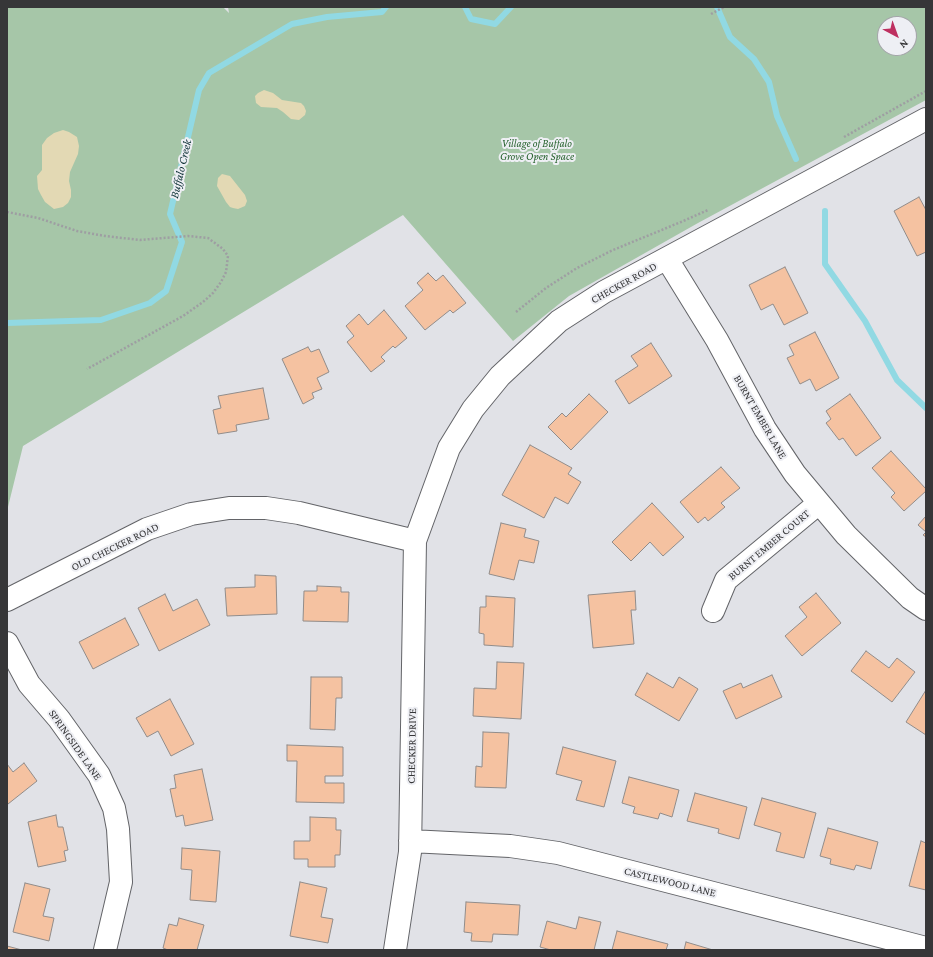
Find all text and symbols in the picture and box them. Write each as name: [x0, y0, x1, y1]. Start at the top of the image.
north arrow: [877, 16, 917, 56]
text: N: [897, 37, 911, 51]
park label: Village of Buffalo Grove Open Space: [500, 137, 574, 163]
water label: Buffalo Creek: [167, 138, 195, 200]
street label: CHECKER ROAD: [589, 259, 659, 307]
street label: BURNT EMBER LANE: [731, 373, 789, 461]
street label: BURNT EMBER COURT: [725, 507, 813, 583]
street label: OLD CHECKER ROAD: [69, 520, 161, 574]
street label: SPRINGSIDE LANE: [46, 707, 104, 783]
street label: CHECKER DRIVE: [405, 708, 419, 784]
street label: CASTLEWOOD LANE: [623, 864, 717, 900]

